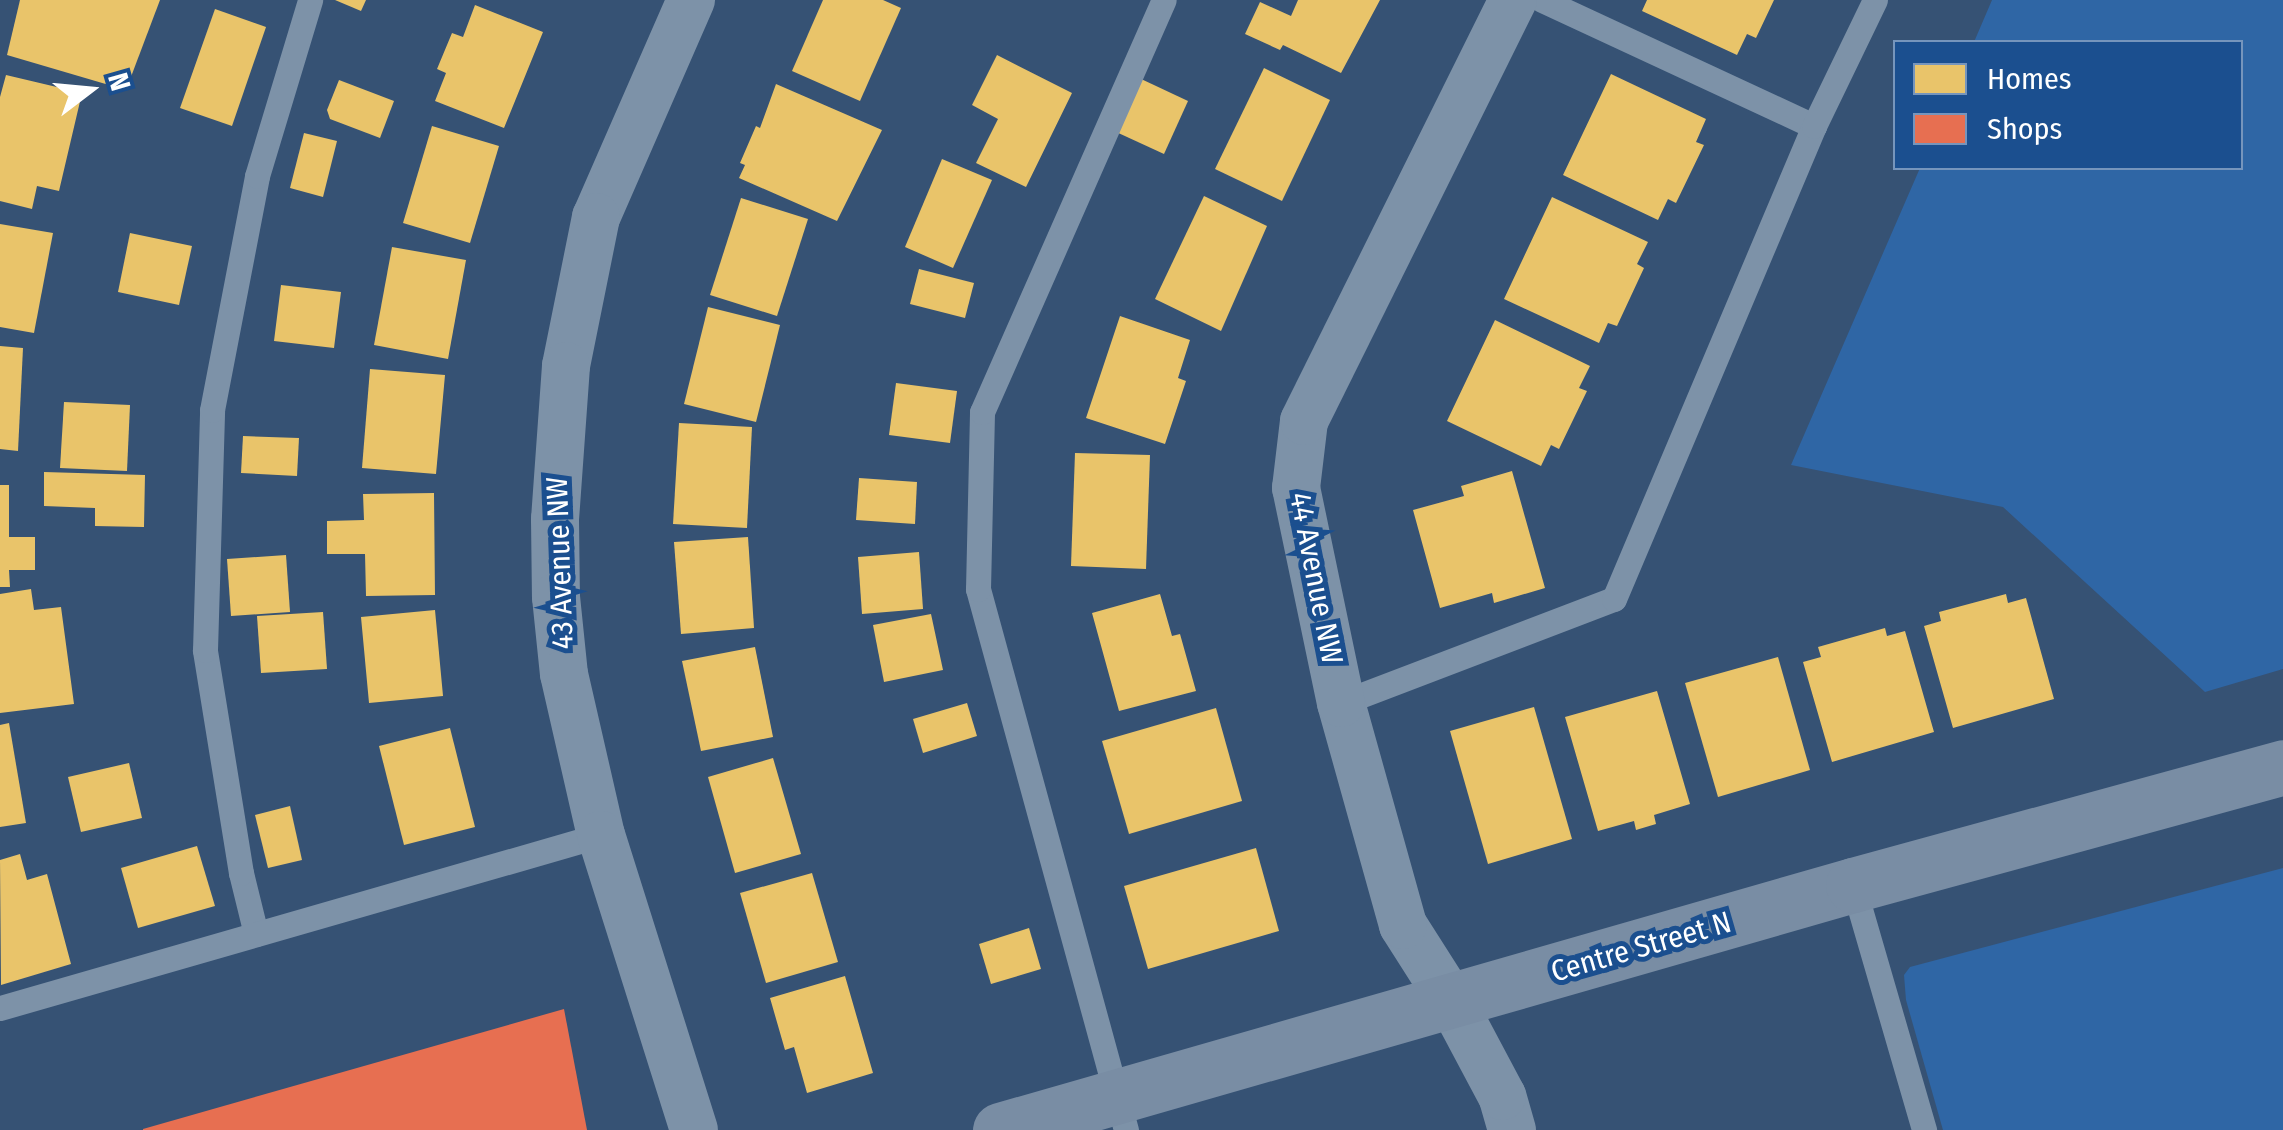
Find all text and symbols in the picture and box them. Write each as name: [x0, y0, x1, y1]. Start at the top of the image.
north arrow: [40, 40, 140, 140]
legend: [1893, 40, 2243, 170]
text: Homes: [1987, 61, 2072, 97]
text: N: [101, 69, 137, 94]
text: Shops: [1987, 111, 2062, 147]
street label: 43 Avenue NW: [539, 476, 581, 650]
street label: 44 Avenue NW: [1282, 489, 1350, 667]
street label: Centre Street N: [1547, 904, 1735, 990]

